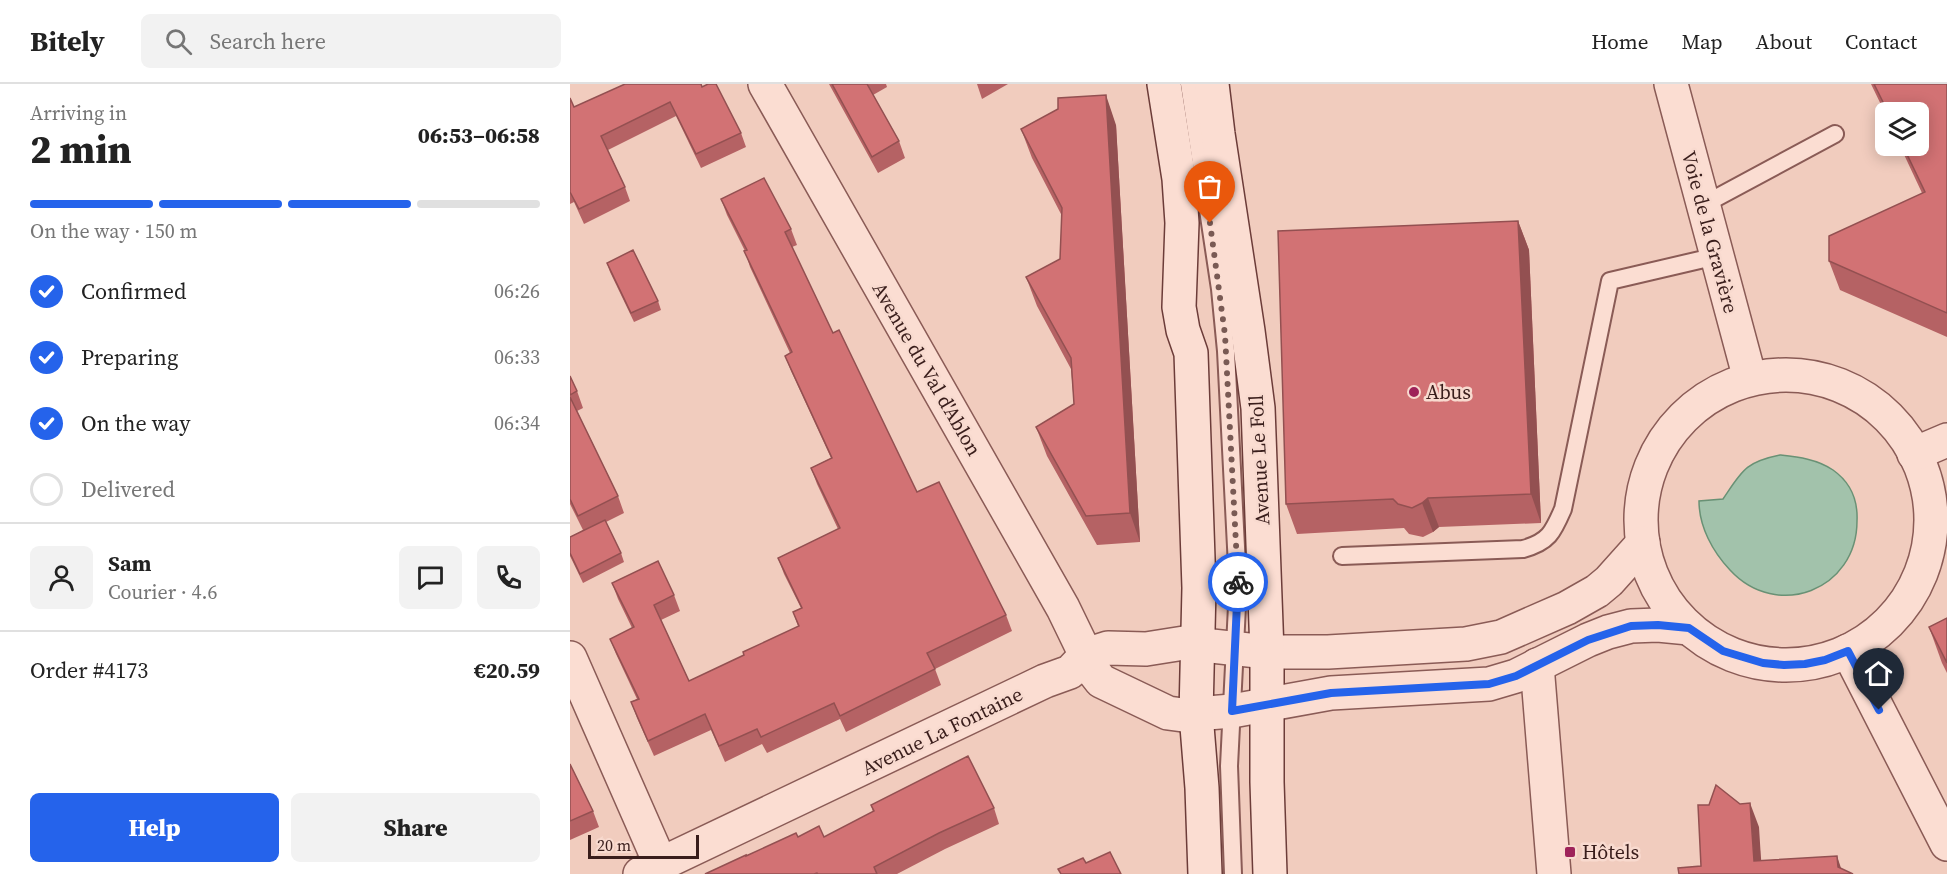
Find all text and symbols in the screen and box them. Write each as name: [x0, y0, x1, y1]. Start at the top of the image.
search box: [141, 14, 561, 68]
text: Bitely: [30, 22, 105, 60]
icon: search: [162, 25, 195, 58]
text: Search here: [210, 26, 326, 56]
text: Home: [1591, 27, 1649, 56]
text: Map: [1682, 27, 1723, 56]
text: About: [1756, 27, 1812, 56]
text: Contact: [1845, 27, 1917, 56]
text: Arriving in: [30, 99, 127, 127]
map controls: [1875, 102, 1929, 156]
button: layers: [1875, 102, 1929, 156]
text: 06:53–06:58: [418, 120, 540, 150]
text: 2 min: [30, 123, 132, 176]
street label: Voie de la Gravière: [1675, 148, 1745, 316]
pin: [1184, 161, 1235, 223]
icon: bag: [1193, 170, 1226, 203]
text: On the way · 150 m: [30, 217, 197, 245]
icon: check: [30, 275, 63, 308]
text: Confirmed: [81, 276, 186, 306]
text: 06:26: [494, 277, 540, 305]
street label: Avenue du Val d'Ablon: [866, 277, 988, 461]
icon: check: [30, 341, 63, 374]
text: Preparing: [81, 342, 178, 372]
text: 06:33: [494, 343, 540, 371]
place label: Abus: [1426, 378, 1471, 406]
marker: Abus: [1407, 385, 1421, 399]
street label: Avenue Le Foll: [1242, 394, 1276, 526]
icon: check: [30, 407, 63, 440]
text: On the way: [81, 408, 190, 438]
text: 06:34: [494, 409, 540, 437]
text: Delivered: [81, 474, 175, 504]
button: person: [30, 546, 93, 609]
button: chat: [399, 546, 462, 609]
button: phone: [477, 546, 540, 609]
text: Sam: [108, 548, 152, 578]
courier: [1208, 552, 1268, 612]
icon: bike: [1222, 566, 1255, 599]
text: Courier · 4.6: [108, 578, 217, 606]
pin: [1853, 648, 1904, 710]
text: Order #4173: [30, 655, 148, 685]
text: €20.59: [474, 655, 540, 685]
icon: home: [1862, 657, 1895, 690]
street label: Avenue La Fontaine: [857, 680, 1027, 782]
button: Help: [30, 793, 279, 862]
button: Share: [291, 793, 540, 862]
scale bar: [588, 832, 699, 860]
text: 20 m: [597, 834, 631, 856]
place label: Hôtels: [1582, 838, 1639, 866]
marker: Hôtels: [1563, 845, 1577, 859]

